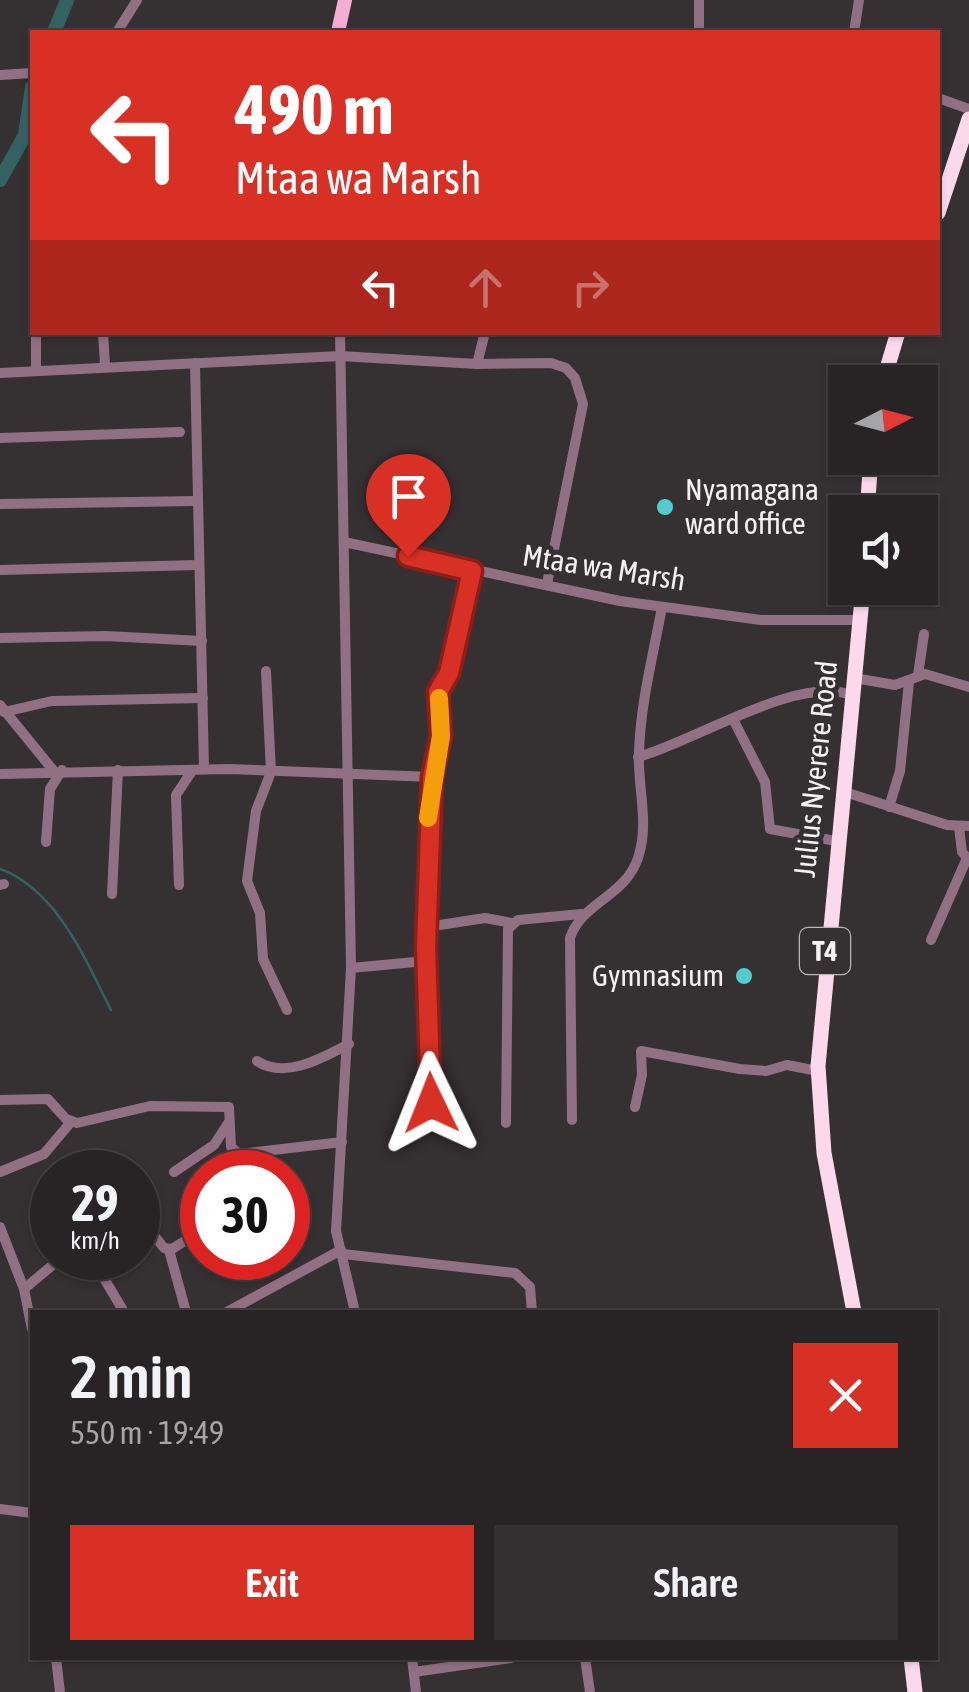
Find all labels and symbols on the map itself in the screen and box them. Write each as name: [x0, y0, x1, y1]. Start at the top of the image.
north arrow: [828, 365, 938, 475]
pin: [366, 454, 451, 557]
place label: Nyamagana ward office: [685, 472, 819, 540]
marker: Nyamagana ward office: [654, 496, 676, 518]
street label: Mtaa wa Marsh: [520, 537, 688, 597]
street label: Julius Nyerere Road: [787, 659, 843, 879]
road number: T4: [800, 928, 850, 974]
place label: Gymnasium: [592, 958, 724, 992]
marker: Gymnasium: [733, 965, 755, 987]
position arrow: [379, 1051, 483, 1155]
speed limit sign: 30: [180, 1150, 310, 1280]

